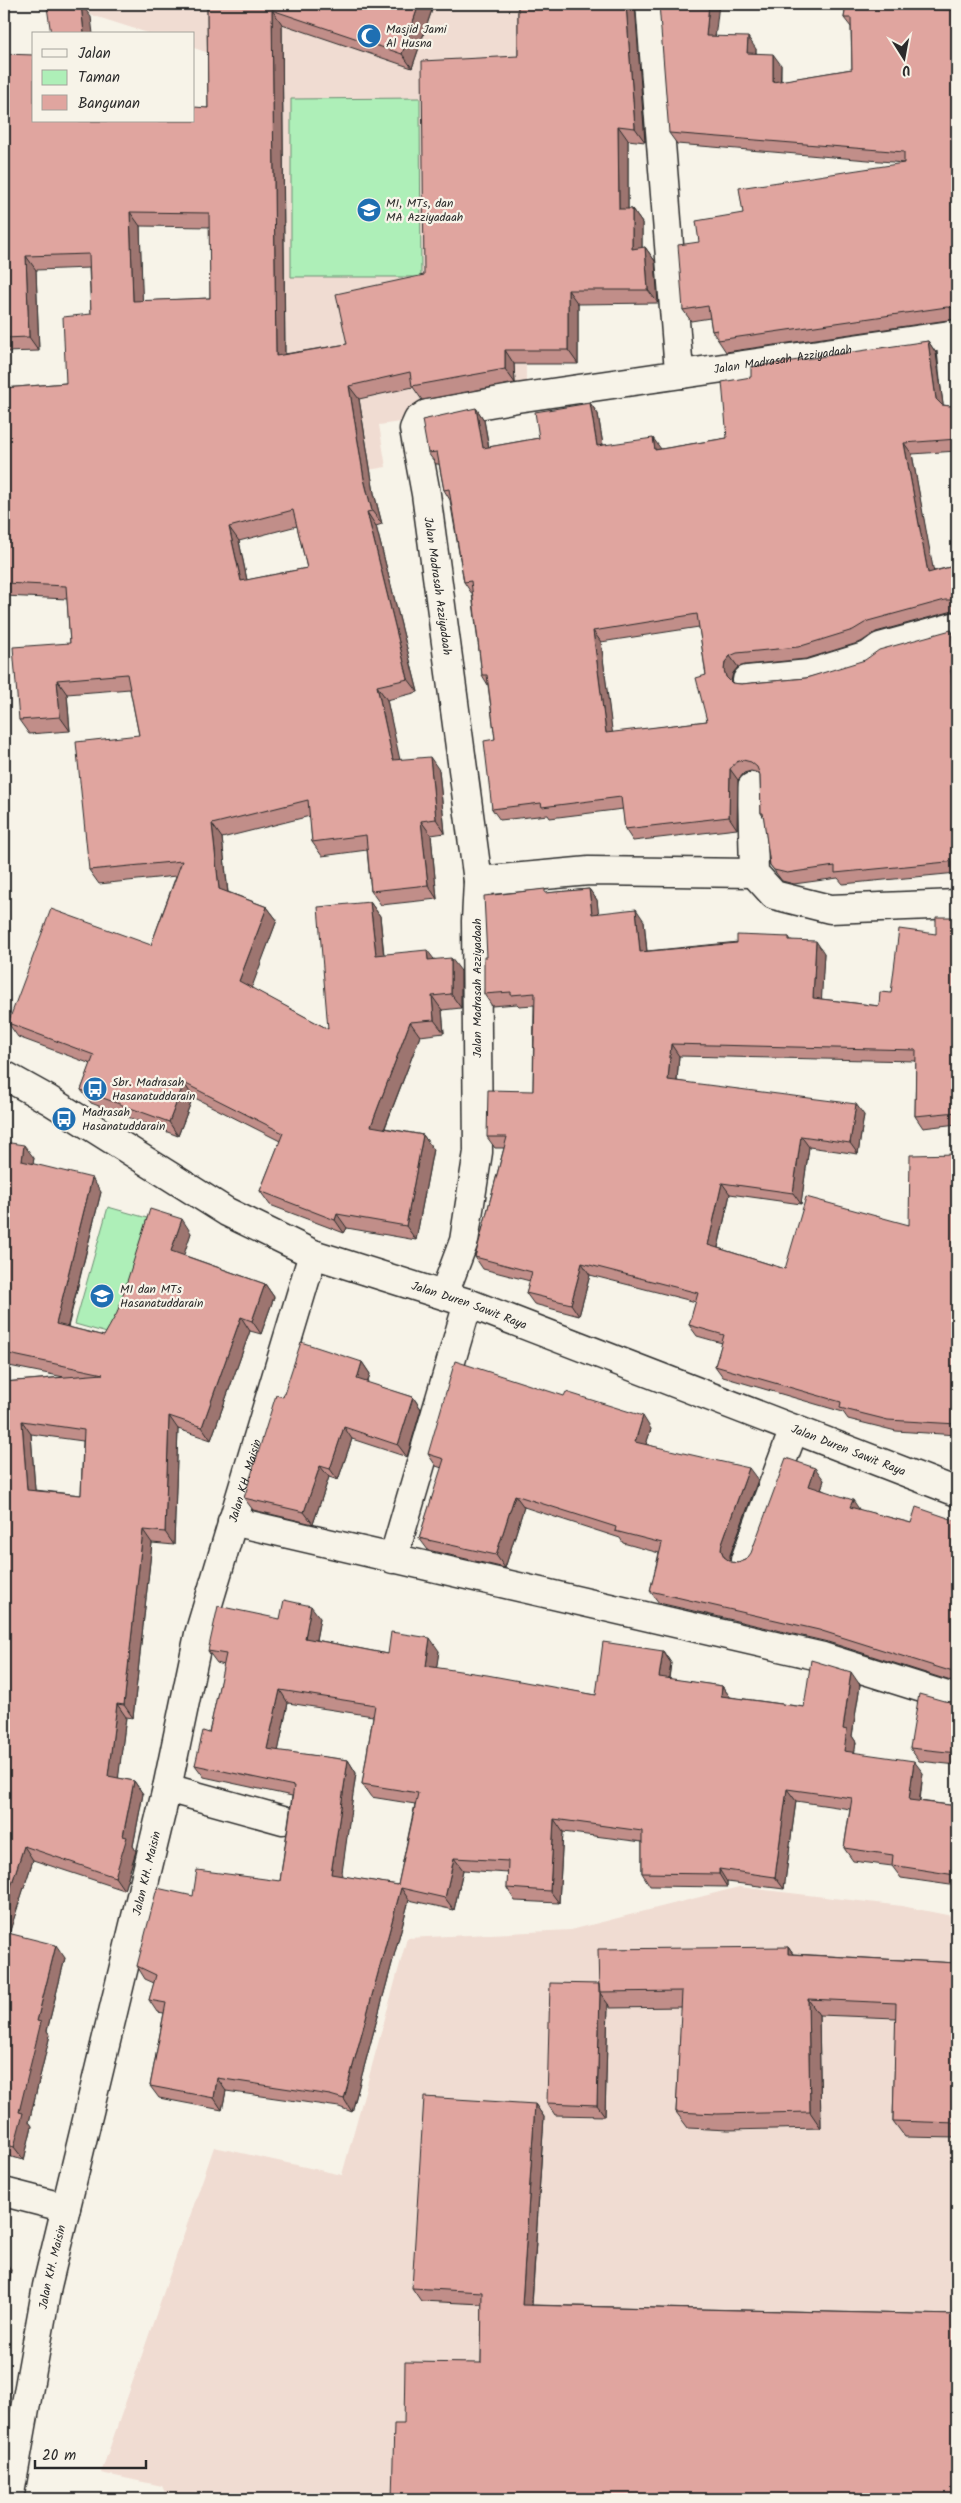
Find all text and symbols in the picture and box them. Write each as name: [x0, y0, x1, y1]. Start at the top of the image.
place label: Masjid Jami Al Husna: [386, 20, 448, 53]
mosque icon: Masjid Jami Al Husna: [356, 23, 382, 49]
legend: [32, 32, 195, 122]
north arrow: [878, 32, 928, 82]
text: Jalan: [78, 42, 111, 66]
text: U: [899, 58, 912, 81]
text: Taman: [78, 66, 120, 90]
text: Bangunan: [78, 92, 140, 116]
place label: MI, MTs, dan MA Azziyadaah: [386, 194, 463, 227]
school or university icon: MI, MTs, dan MA Azziyadaah: [356, 197, 382, 223]
street label: Jalan Madrasah Azziyadaah: [712, 340, 853, 379]
street label: Jalan Madrasah Azziyadaah: [418, 516, 457, 656]
street label: Jalan Madrasah Azziyadaah: [468, 918, 487, 1058]
place label: Sbr. Madrasah Hasanatuddarain: [112, 1073, 195, 1106]
bus stop icon: Sbr. Madrasah Hasanatuddarain: [82, 1076, 108, 1102]
place label: Madrasah Hasanatuddarain: [82, 1103, 165, 1136]
bus stop icon: Madrasah Hasanatuddarain: [51, 1106, 77, 1132]
street label: Jalan Duren Sawit Raya: [409, 1277, 530, 1335]
place label: MI dan MTs Hasanatuddarain: [120, 1280, 203, 1313]
school or university icon: MI dan MTs Hasanatuddarain: [89, 1283, 115, 1309]
street label: Jalan Duren Sawit Raya: [788, 1420, 909, 1481]
street label: Jalan KH. Maisin: [224, 1437, 267, 1525]
street label: Jalan KH. Maisin: [128, 1829, 166, 1917]
street label: Jalan KH. Maisin: [34, 2223, 71, 2311]
scale bar: [35, 2438, 146, 2470]
text: 20 m: [42, 2444, 76, 2468]

